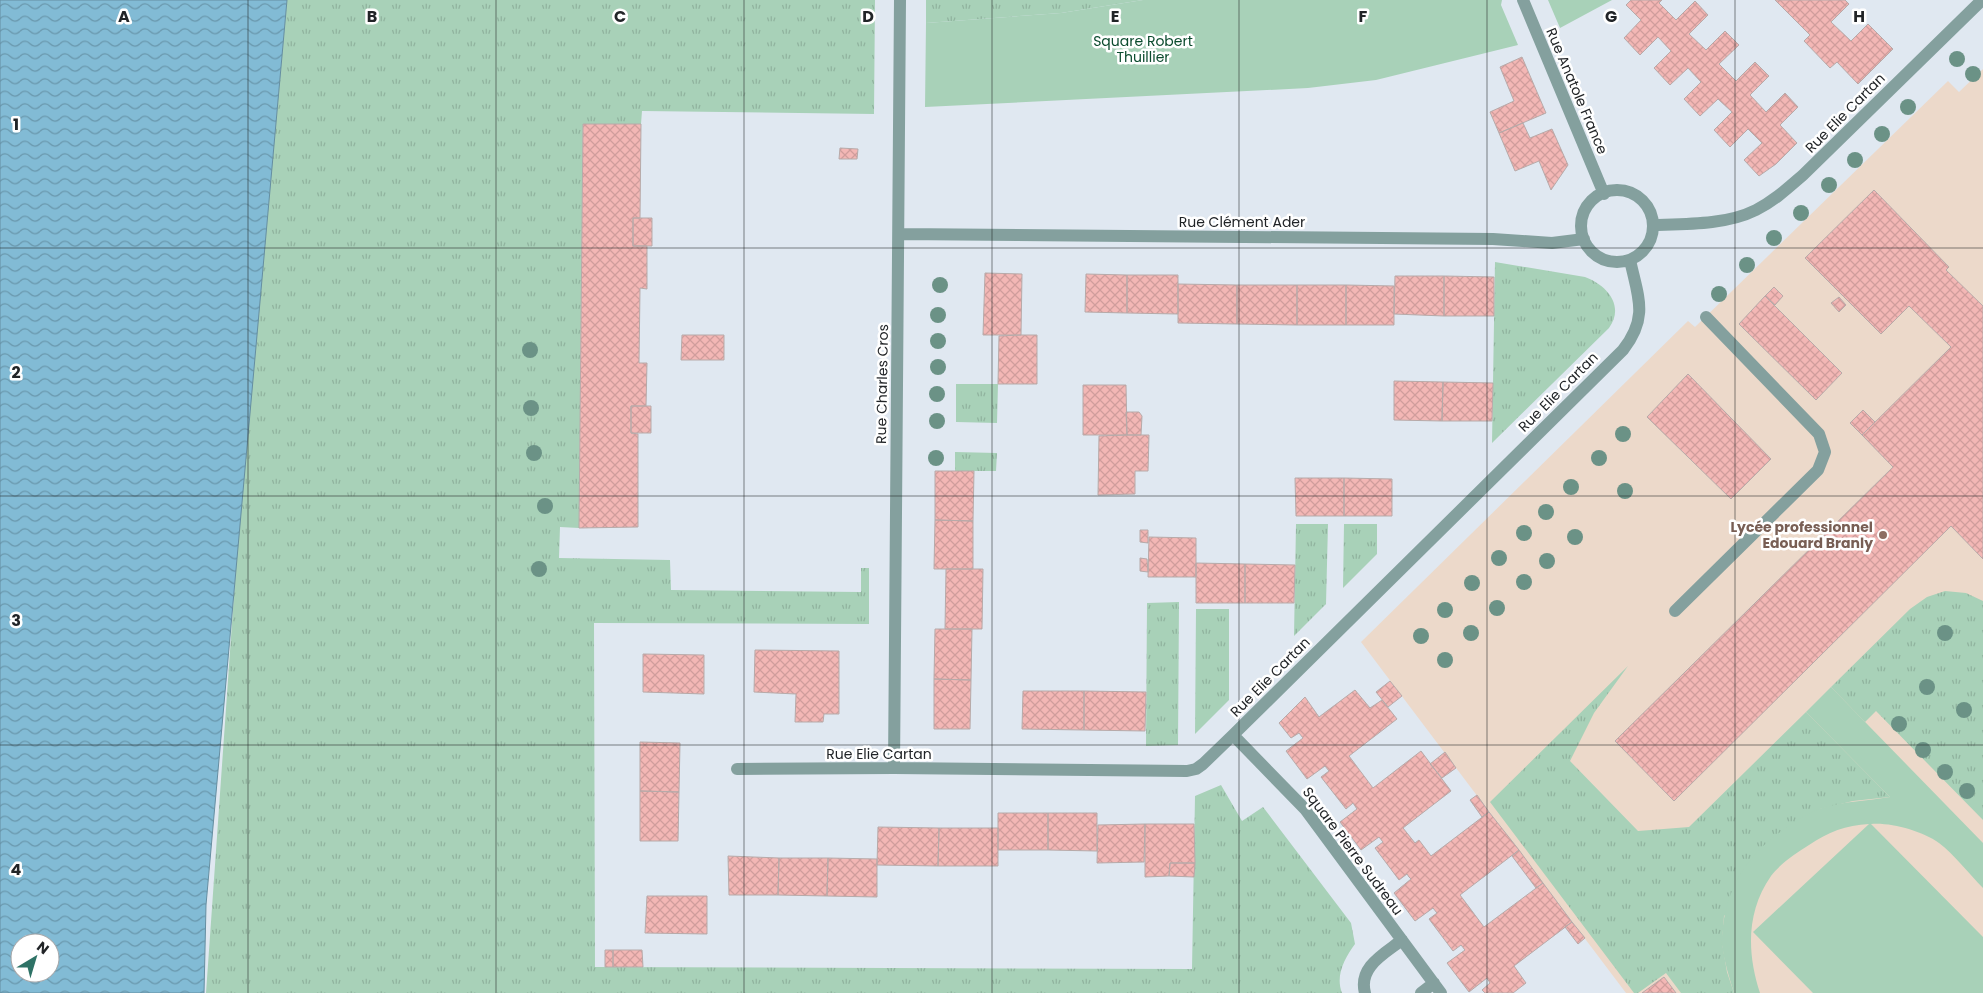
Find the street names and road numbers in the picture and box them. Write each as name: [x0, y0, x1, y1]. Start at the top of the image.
street label: Rue Anatole France: [1541, 25, 1613, 158]
street label: Rue Elie Cartan: [1801, 69, 1889, 157]
street label: Rue Clément Ader: [1179, 212, 1305, 232]
street label: Rue Charles Cros: [871, 324, 893, 444]
street label: Rue Elie Cartan: [1514, 348, 1602, 436]
street label: Rue Elie Cartan: [1226, 633, 1314, 721]
street label: Rue Elie Cartan: [826, 744, 932, 764]
street label: Square Pierre Sudreau: [1298, 783, 1408, 919]

